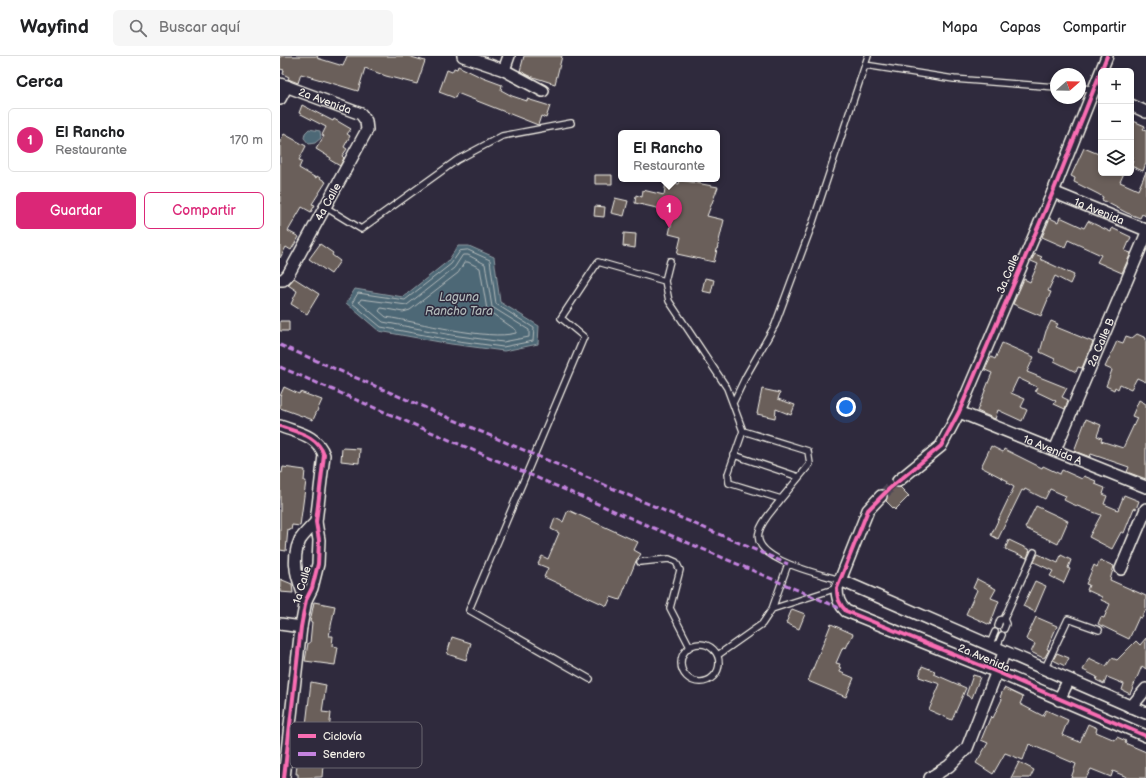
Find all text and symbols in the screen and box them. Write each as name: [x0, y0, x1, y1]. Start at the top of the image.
search box: [113, 10, 393, 46]
text: Wayfind: [20, 16, 89, 39]
icon: search: [127, 17, 149, 39]
text: Buscar aquí: [159, 18, 240, 37]
text: Mapa: [942, 19, 978, 36]
text: Capas: [1000, 19, 1041, 36]
text: Compartir: [1063, 19, 1126, 36]
north arrow: [1050, 68, 1086, 104]
map controls: [1098, 68, 1134, 176]
button: +: [1098, 68, 1134, 104]
text: Cerca: [16, 72, 63, 92]
street label: 2a Avenida: [297, 85, 353, 116]
button: −: [1098, 104, 1134, 140]
text: El Rancho: [55, 123, 125, 142]
popup: [618, 130, 720, 182]
text: 1: [27, 132, 33, 148]
text: 170 m: [230, 132, 263, 148]
text: El Rancho: [633, 139, 703, 158]
button: layers: [1098, 140, 1134, 176]
text: Restaurante: [55, 142, 127, 158]
text: Restaurante: [633, 158, 705, 174]
street label: 4a Calle: [312, 180, 344, 223]
button: Guardar: [16, 192, 136, 229]
button: Compartir: [144, 192, 264, 229]
pin: 1: [656, 195, 682, 228]
street label: 1a Avenida: [1072, 195, 1126, 227]
street label: 3a Calle: [994, 252, 1022, 296]
water label: Laguna Rancho Tara: [425, 290, 493, 319]
street label: 2a Calle B: [1085, 316, 1117, 369]
your location: [836, 397, 856, 417]
street label: 1a Avenida A: [1021, 432, 1084, 467]
street label: 1a Calle: [290, 564, 314, 605]
street label: 2a Avenida: [956, 641, 1012, 675]
legend: [290, 722, 422, 768]
text: Ciclovía: [323, 730, 362, 743]
text: Sendero: [323, 748, 365, 761]

